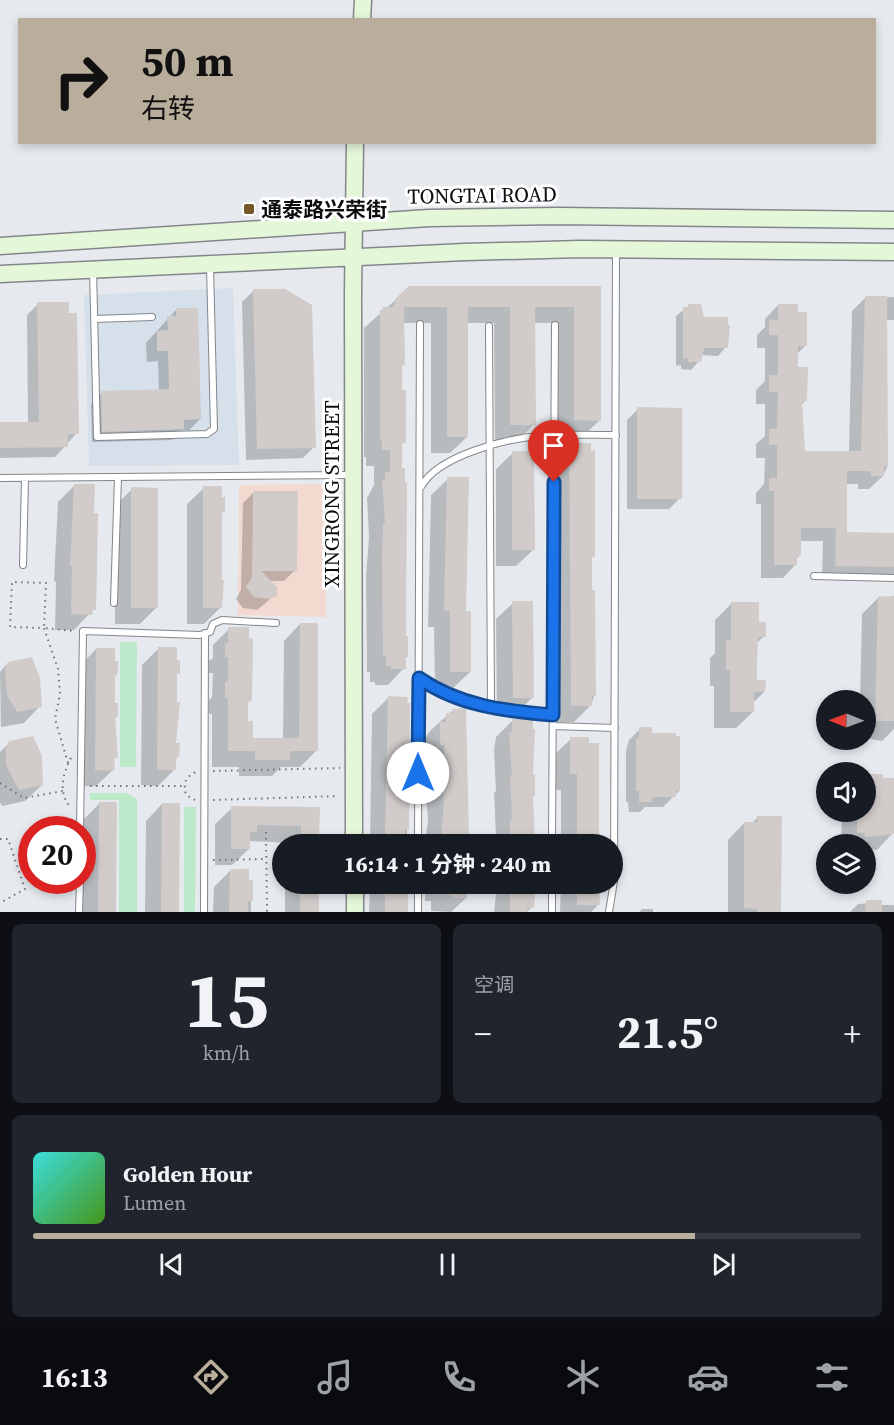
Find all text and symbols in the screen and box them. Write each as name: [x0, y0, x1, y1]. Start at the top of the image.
text: 50 m: [141, 32, 234, 90]
icon: right: [42, 42, 120, 120]
text: 右转: [141, 90, 195, 127]
street label: TONGTAI ROAD: [407, 179, 557, 211]
place label: 通泰路兴荣街: [261, 195, 387, 224]
marker: 通泰路兴荣街: [242, 202, 256, 216]
street label: XINGRONG STREET: [317, 400, 346, 588]
pin: [528, 420, 579, 482]
icon: arrive: [537, 429, 570, 462]
north arrow: [816, 690, 876, 750]
map controls: [816, 690, 876, 894]
position arrow: [386, 741, 450, 805]
button: sound: [816, 762, 876, 822]
speed limit sign: 20: [18, 816, 96, 894]
button: layers: [816, 834, 876, 894]
text: 16:14 · 1 分钟 · 240 m: [344, 849, 551, 879]
text: 15: [184, 946, 269, 1053]
text: 空调: [474, 971, 514, 999]
text: 21.5°: [617, 1001, 718, 1063]
text: −: [474, 1011, 492, 1056]
text: +: [844, 1011, 861, 1056]
text: km/h: [203, 1039, 250, 1067]
text: Golden Hour: [123, 1159, 252, 1189]
text: Lumen: [123, 1189, 186, 1217]
icon: previous: [155, 1248, 188, 1281]
icon: pause: [431, 1248, 464, 1281]
icon: next: [707, 1248, 740, 1281]
icon: directions: [190, 1356, 232, 1398]
icon: music: [314, 1356, 356, 1398]
icon: phone: [438, 1356, 480, 1398]
icon: climate: [562, 1356, 604, 1398]
icon: car: [687, 1356, 729, 1398]
icon: filters: [811, 1356, 853, 1398]
text: 16:13: [41, 1359, 108, 1396]

